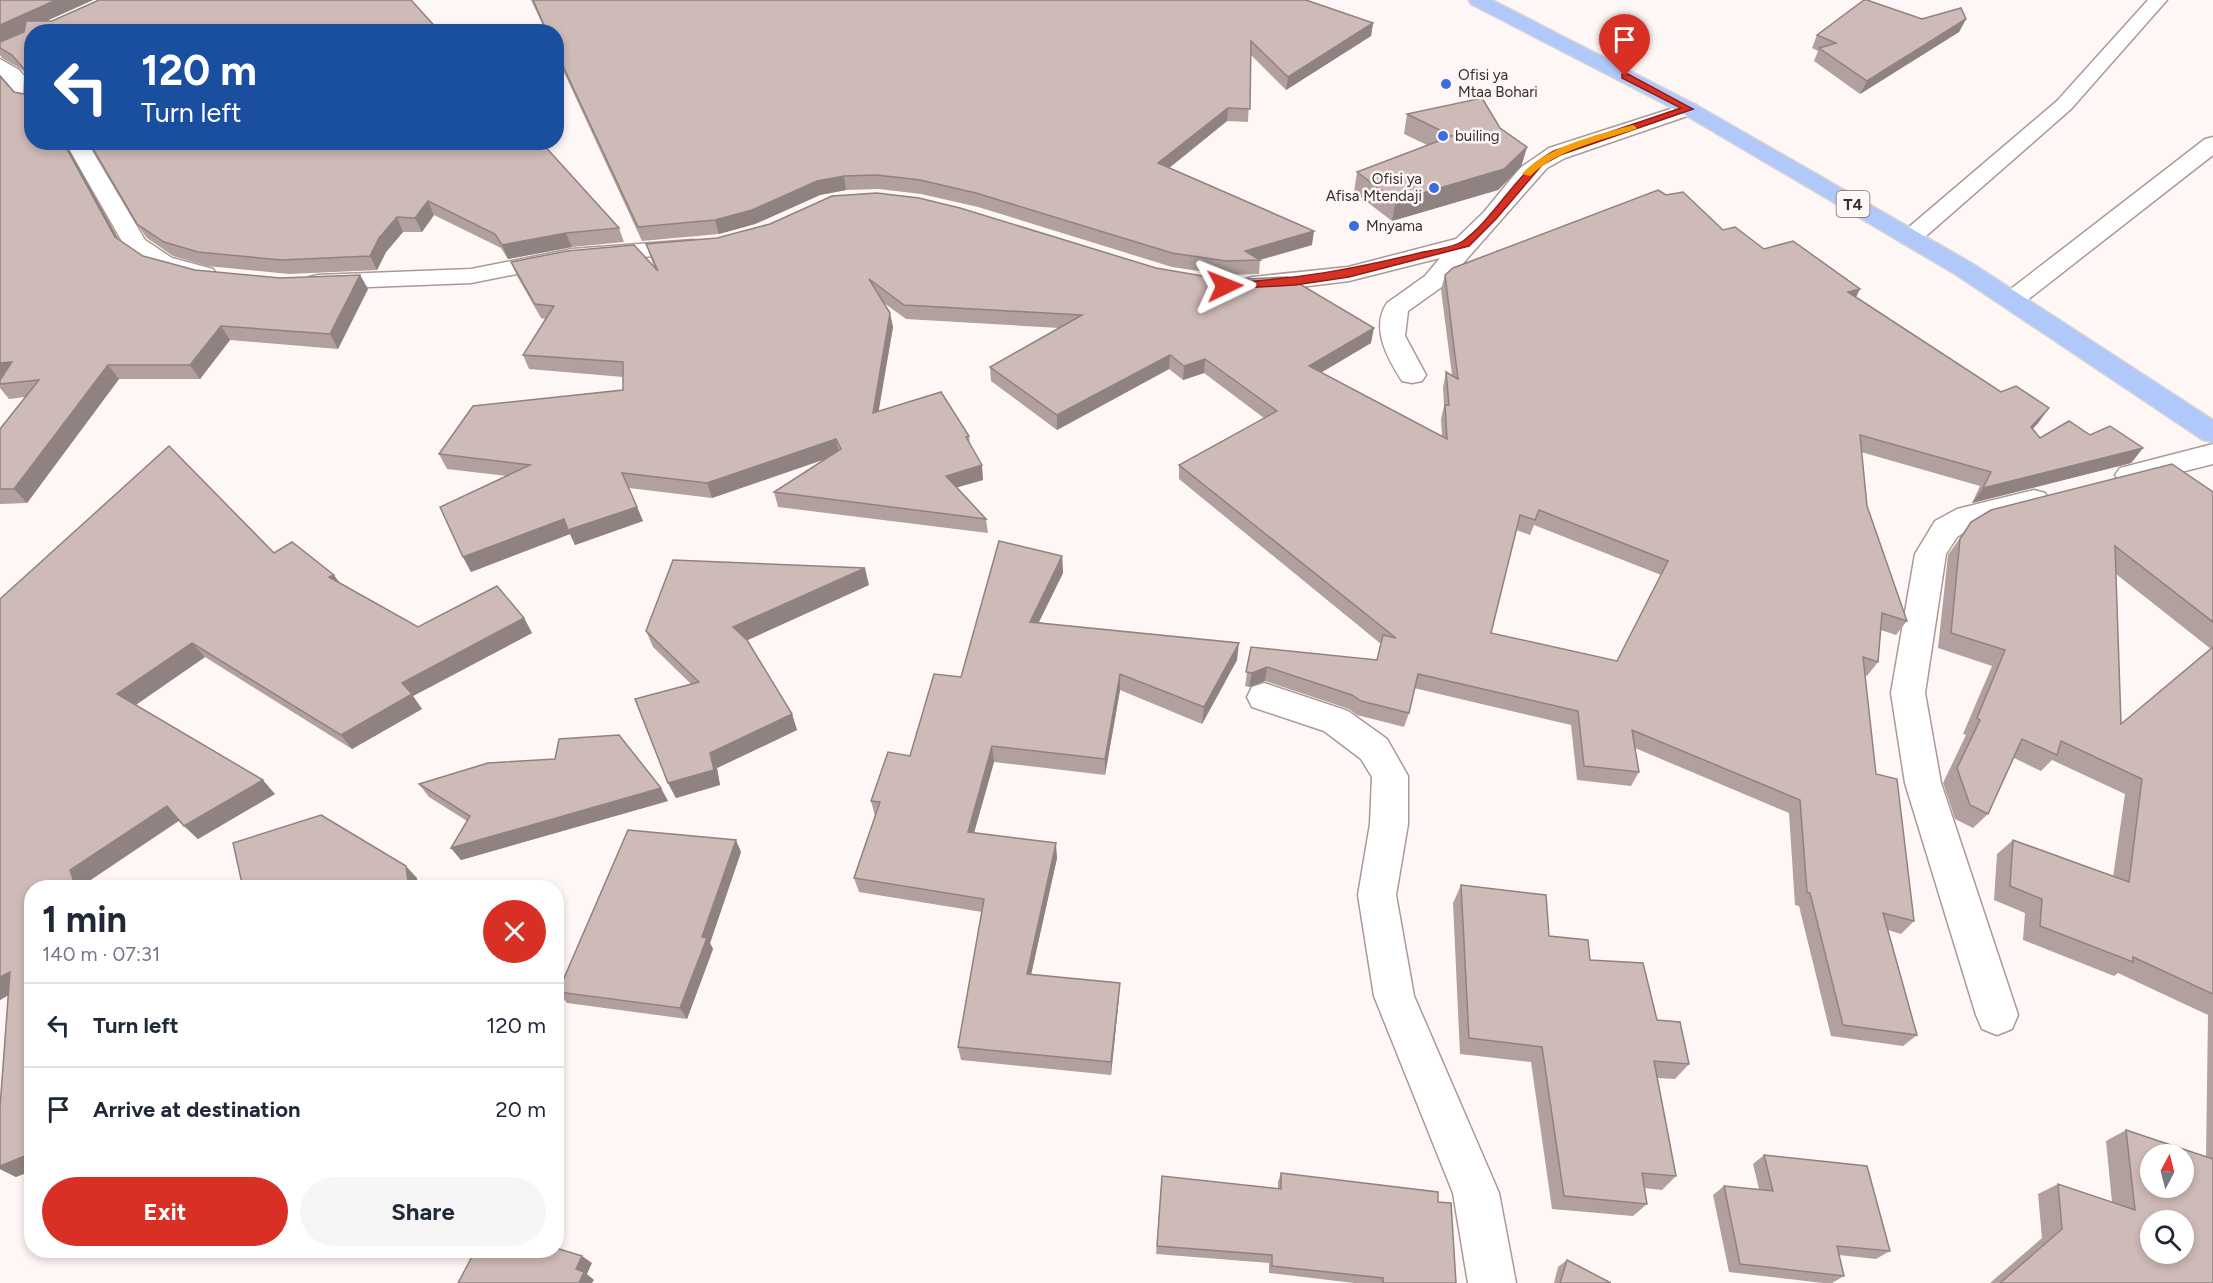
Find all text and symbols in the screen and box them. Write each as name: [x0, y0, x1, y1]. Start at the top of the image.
pin: [1599, 14, 1650, 76]
icon: arrive: [1608, 23, 1641, 56]
text: 120 m: [141, 45, 257, 96]
icon: left: [42, 48, 120, 126]
place label: Ofisi ya Mtaa Bohari: [1458, 66, 1538, 101]
marker: Ofisi ya Mtaa Bohari: [1439, 77, 1453, 91]
text: Turn left: [141, 96, 241, 129]
place label: builing: [1455, 127, 1500, 145]
marker: builing: [1436, 129, 1450, 143]
place label: Ofisi ya Afisa Mtendaji: [1326, 170, 1422, 205]
marker: Ofisi ya Afisa Mtendaji: [1427, 181, 1441, 195]
road number: T4: [1836, 191, 1870, 217]
place label: Mnyama: [1366, 217, 1423, 235]
marker: Mnyama: [1347, 219, 1361, 233]
position arrow: [1193, 254, 1257, 318]
text: 1 min: [42, 898, 127, 941]
button: close: [483, 900, 546, 963]
text: 140 m · 07:31: [42, 942, 160, 966]
icon: left: [42, 1009, 75, 1042]
text: Turn left: [93, 1012, 179, 1039]
text: 120 m: [486, 1012, 546, 1039]
icon: arrive: [42, 1093, 75, 1126]
text: Arrive at destination: [93, 1096, 301, 1123]
text: 20 m: [495, 1096, 546, 1123]
north arrow: [2140, 1144, 2194, 1198]
map controls: [2140, 1144, 2194, 1264]
button: Exit: [42, 1177, 288, 1246]
button: Share: [300, 1177, 546, 1246]
button: search: [2140, 1210, 2194, 1264]

